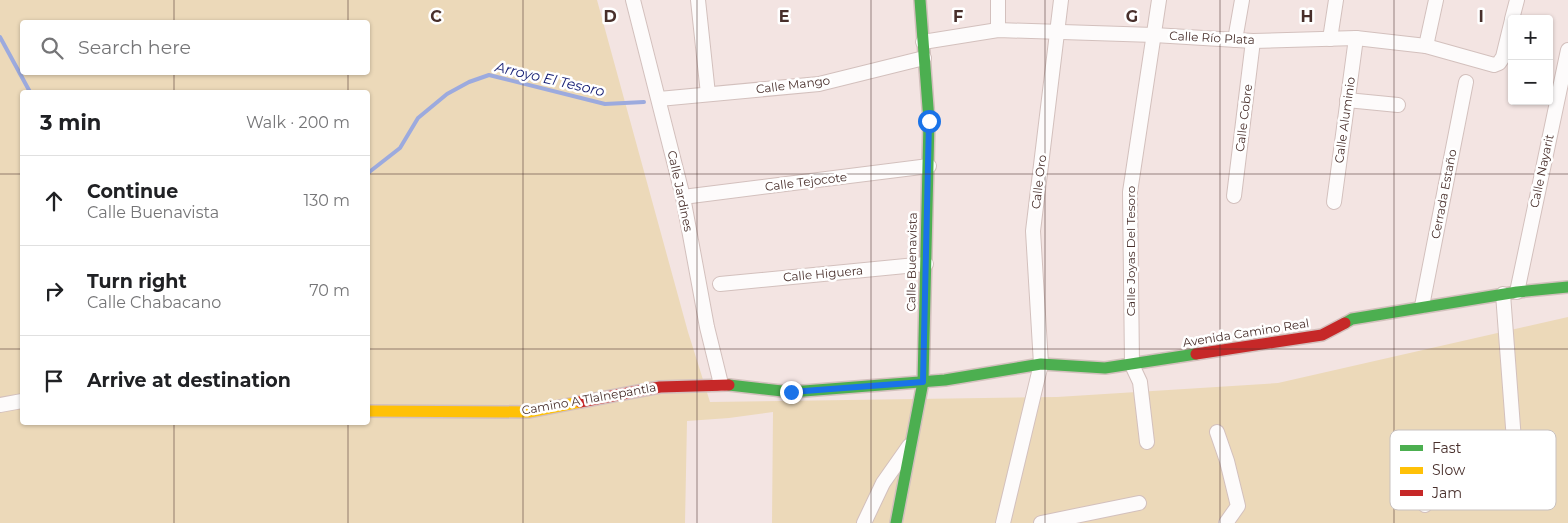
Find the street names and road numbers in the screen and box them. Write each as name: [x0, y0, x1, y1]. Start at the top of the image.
street label: Calle Río Plata: [1169, 28, 1255, 47]
street label: Calle Mango: [755, 73, 831, 97]
street label: Calle Aluminio: [1331, 76, 1358, 164]
street label: Calle Cobre: [1232, 83, 1255, 153]
street label: Calle Nayarit: [1526, 133, 1557, 209]
street label: Cerrada Estaño: [1427, 148, 1460, 240]
street label: Calle Jardines: [665, 149, 696, 233]
street label: Calle Oro: [1028, 154, 1049, 210]
street label: Calle Tejocote: [764, 169, 848, 194]
street label: Calle Joyas Del Tesoro: [1123, 186, 1138, 316]
street label: Calle Buenavista: [903, 212, 920, 312]
street label: Calle Higuera: [782, 263, 864, 284]
street label: Avenida Camino Real: [1182, 315, 1310, 350]
street label: Camino A Tlalnepantla: [521, 379, 657, 418]

